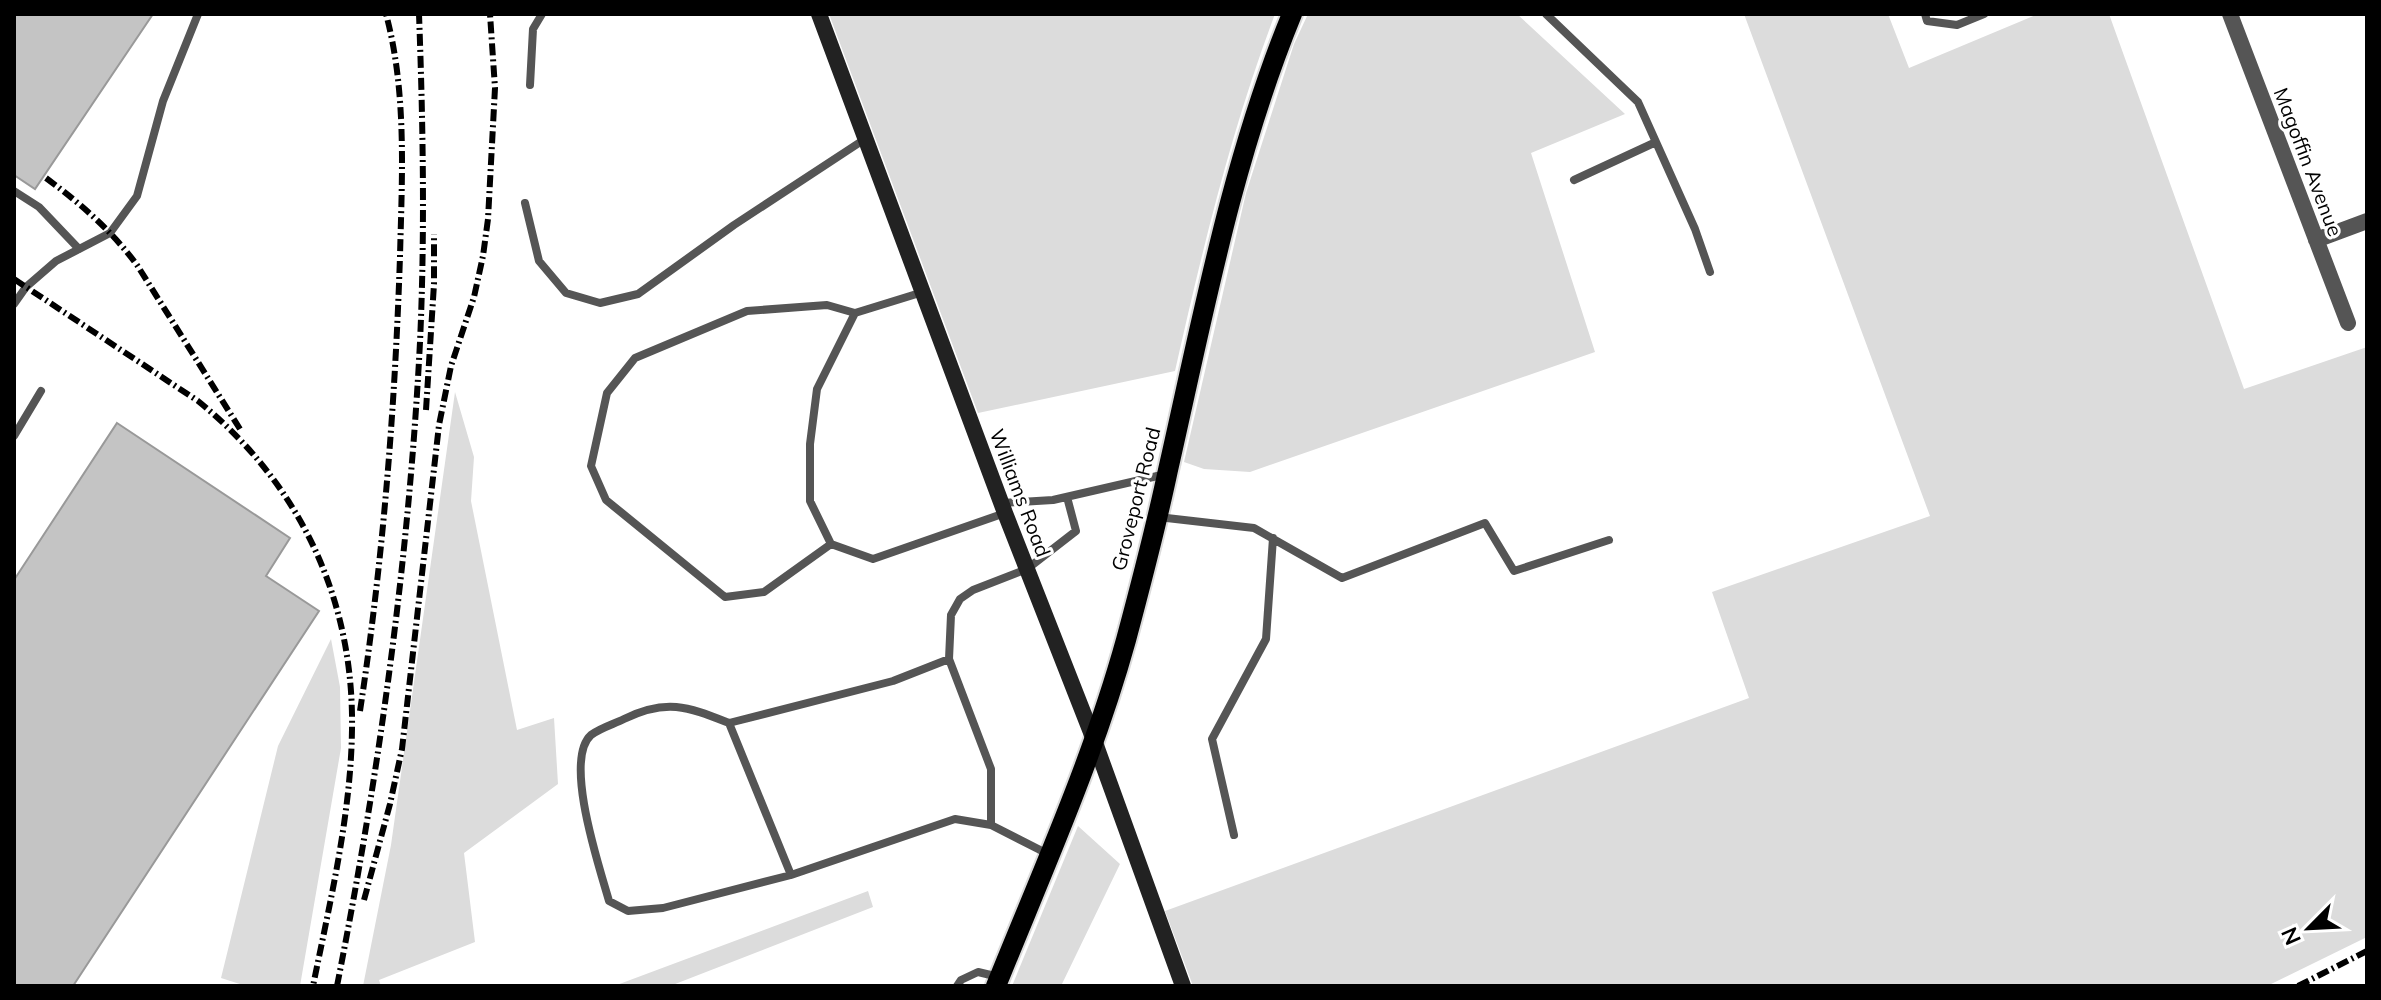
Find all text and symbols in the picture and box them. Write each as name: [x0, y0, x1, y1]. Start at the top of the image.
street label: Magoffin Avenue: [2269, 84, 2348, 240]
street label: Williams Road: [985, 425, 1056, 560]
street label: Groveport Road: [1106, 425, 1165, 573]
north arrow: [2269, 888, 2349, 968]
text: N: [2275, 923, 2307, 949]

